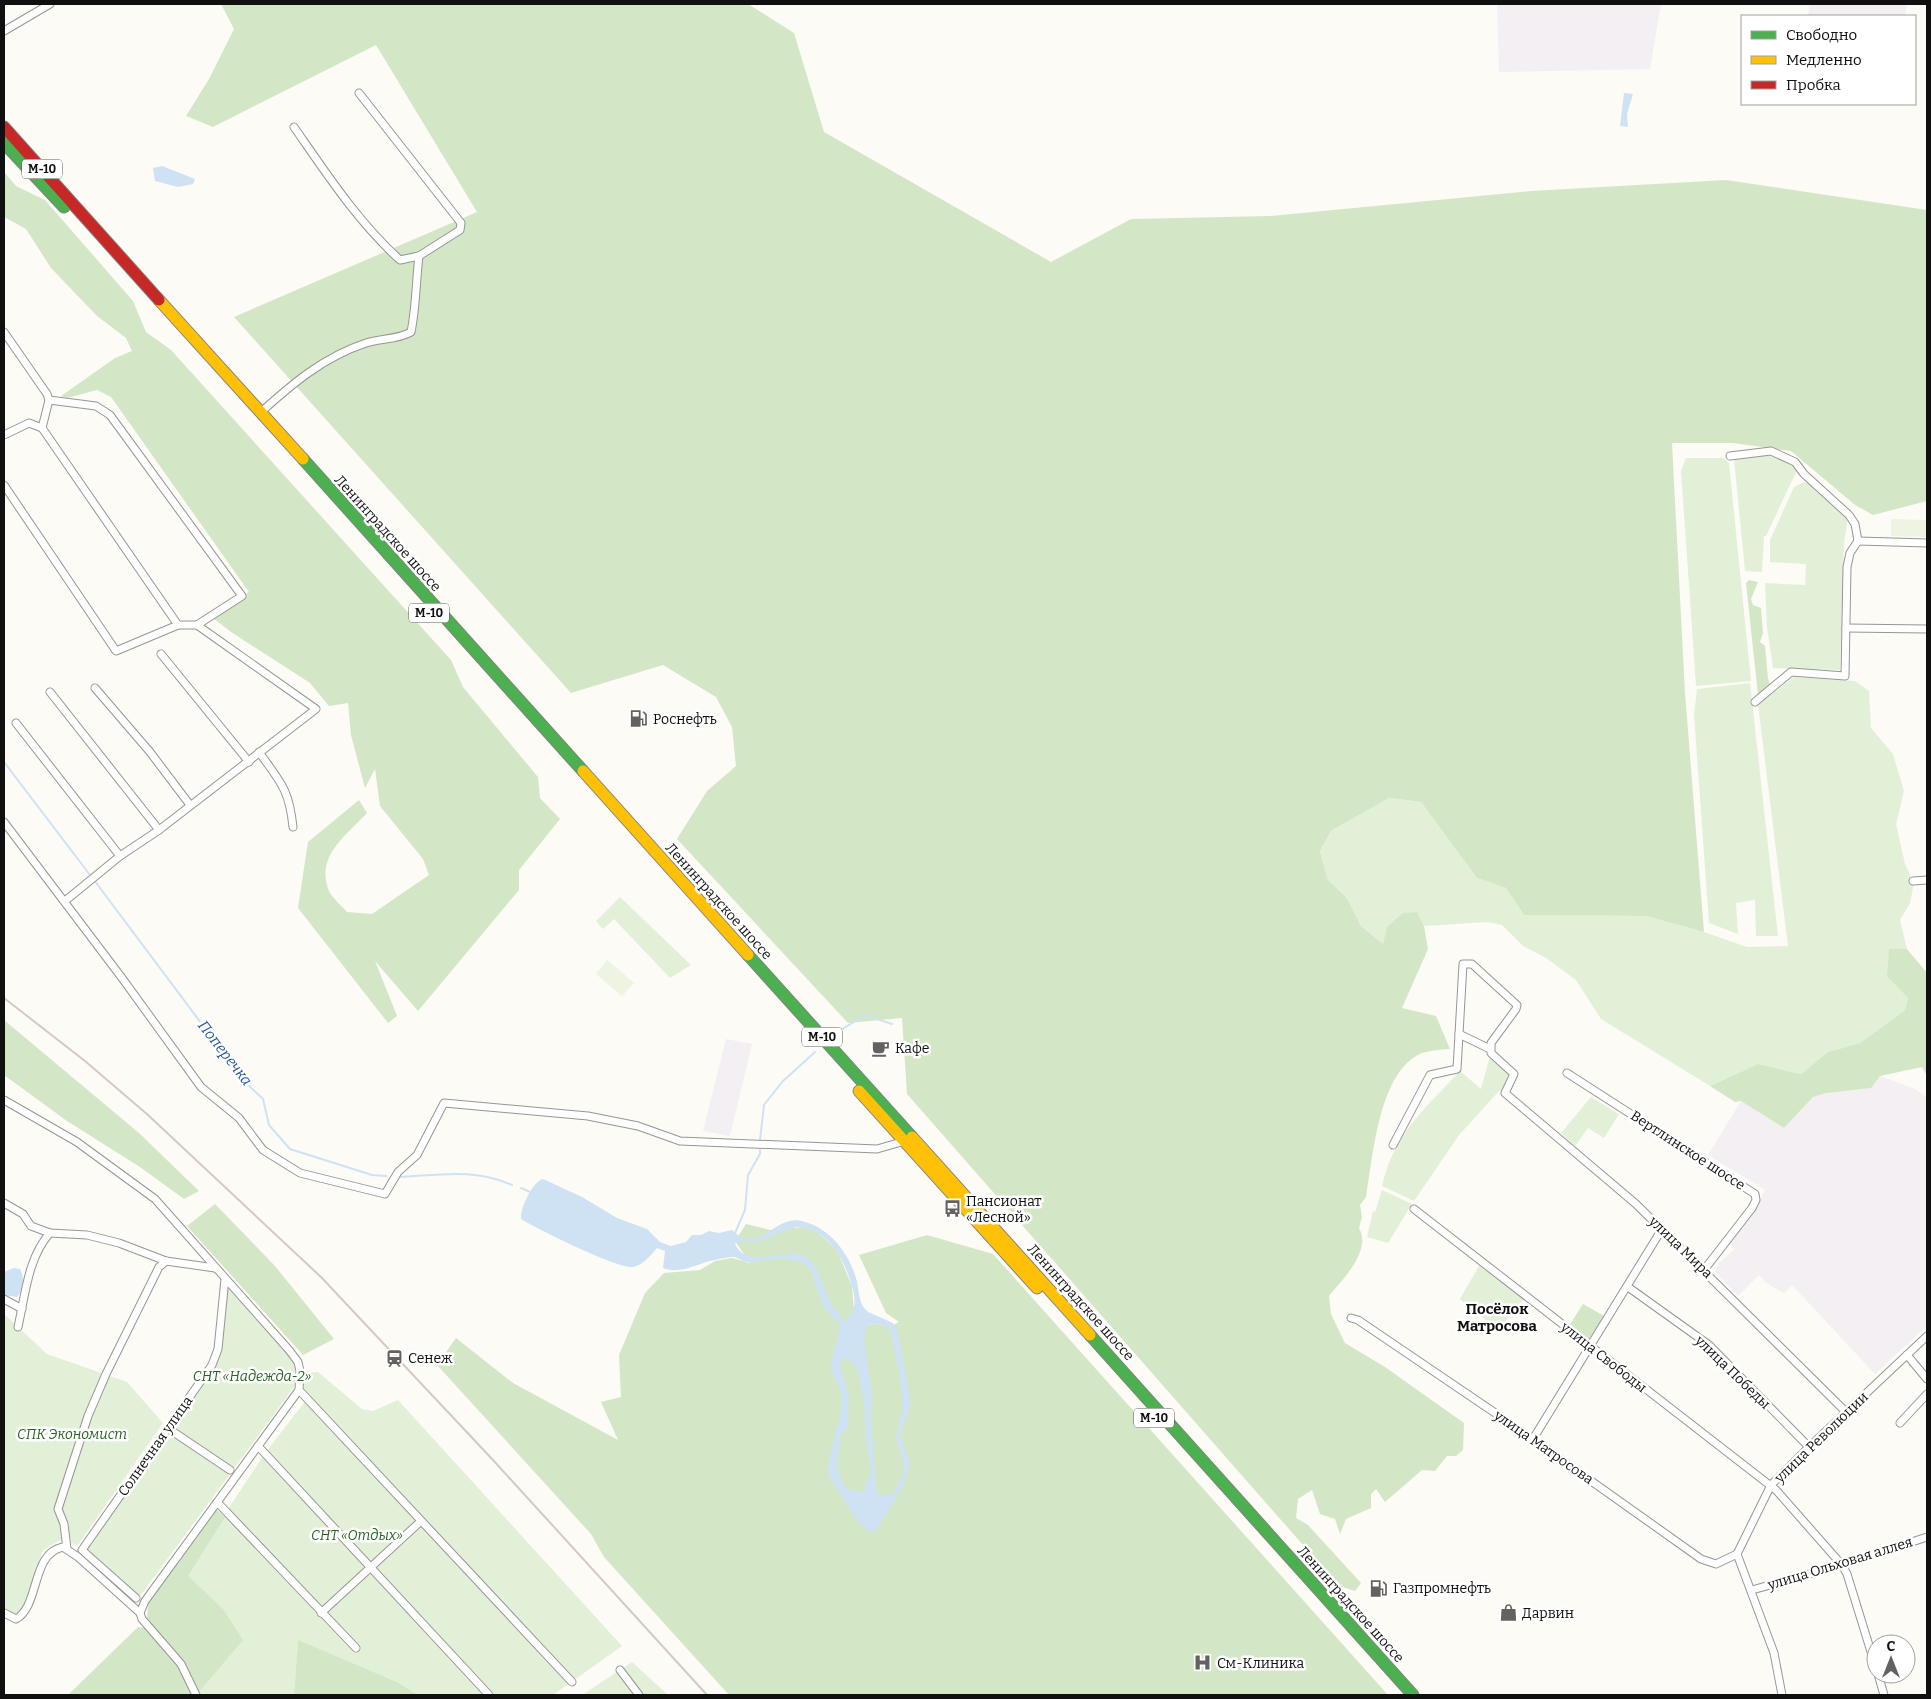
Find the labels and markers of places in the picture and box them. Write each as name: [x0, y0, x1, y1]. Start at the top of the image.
fuel station icon: Роснефть: [629, 709, 649, 729]
place label: Роснефть: [653, 711, 717, 728]
cafe icon: Кафе: [871, 1038, 891, 1058]
place label: Кафе: [895, 1040, 929, 1057]
place label: Пансионат «Лесной»: [966, 1193, 1041, 1226]
bus stop icon: Пансионат «Лесной»: [942, 1199, 962, 1219]
station icon: Сенеж: [384, 1348, 404, 1368]
place label: Сенеж: [408, 1350, 453, 1367]
fuel station icon: Газпромнефть: [1369, 1578, 1389, 1598]
place label: Газпромнефть: [1393, 1580, 1491, 1597]
shop icon: Дарвин: [1498, 1603, 1518, 1623]
place label: Дарвин: [1522, 1605, 1574, 1622]
hospital icon: См-Клиника: [1193, 1653, 1213, 1673]
place label: См-Клиника: [1217, 1655, 1304, 1672]

